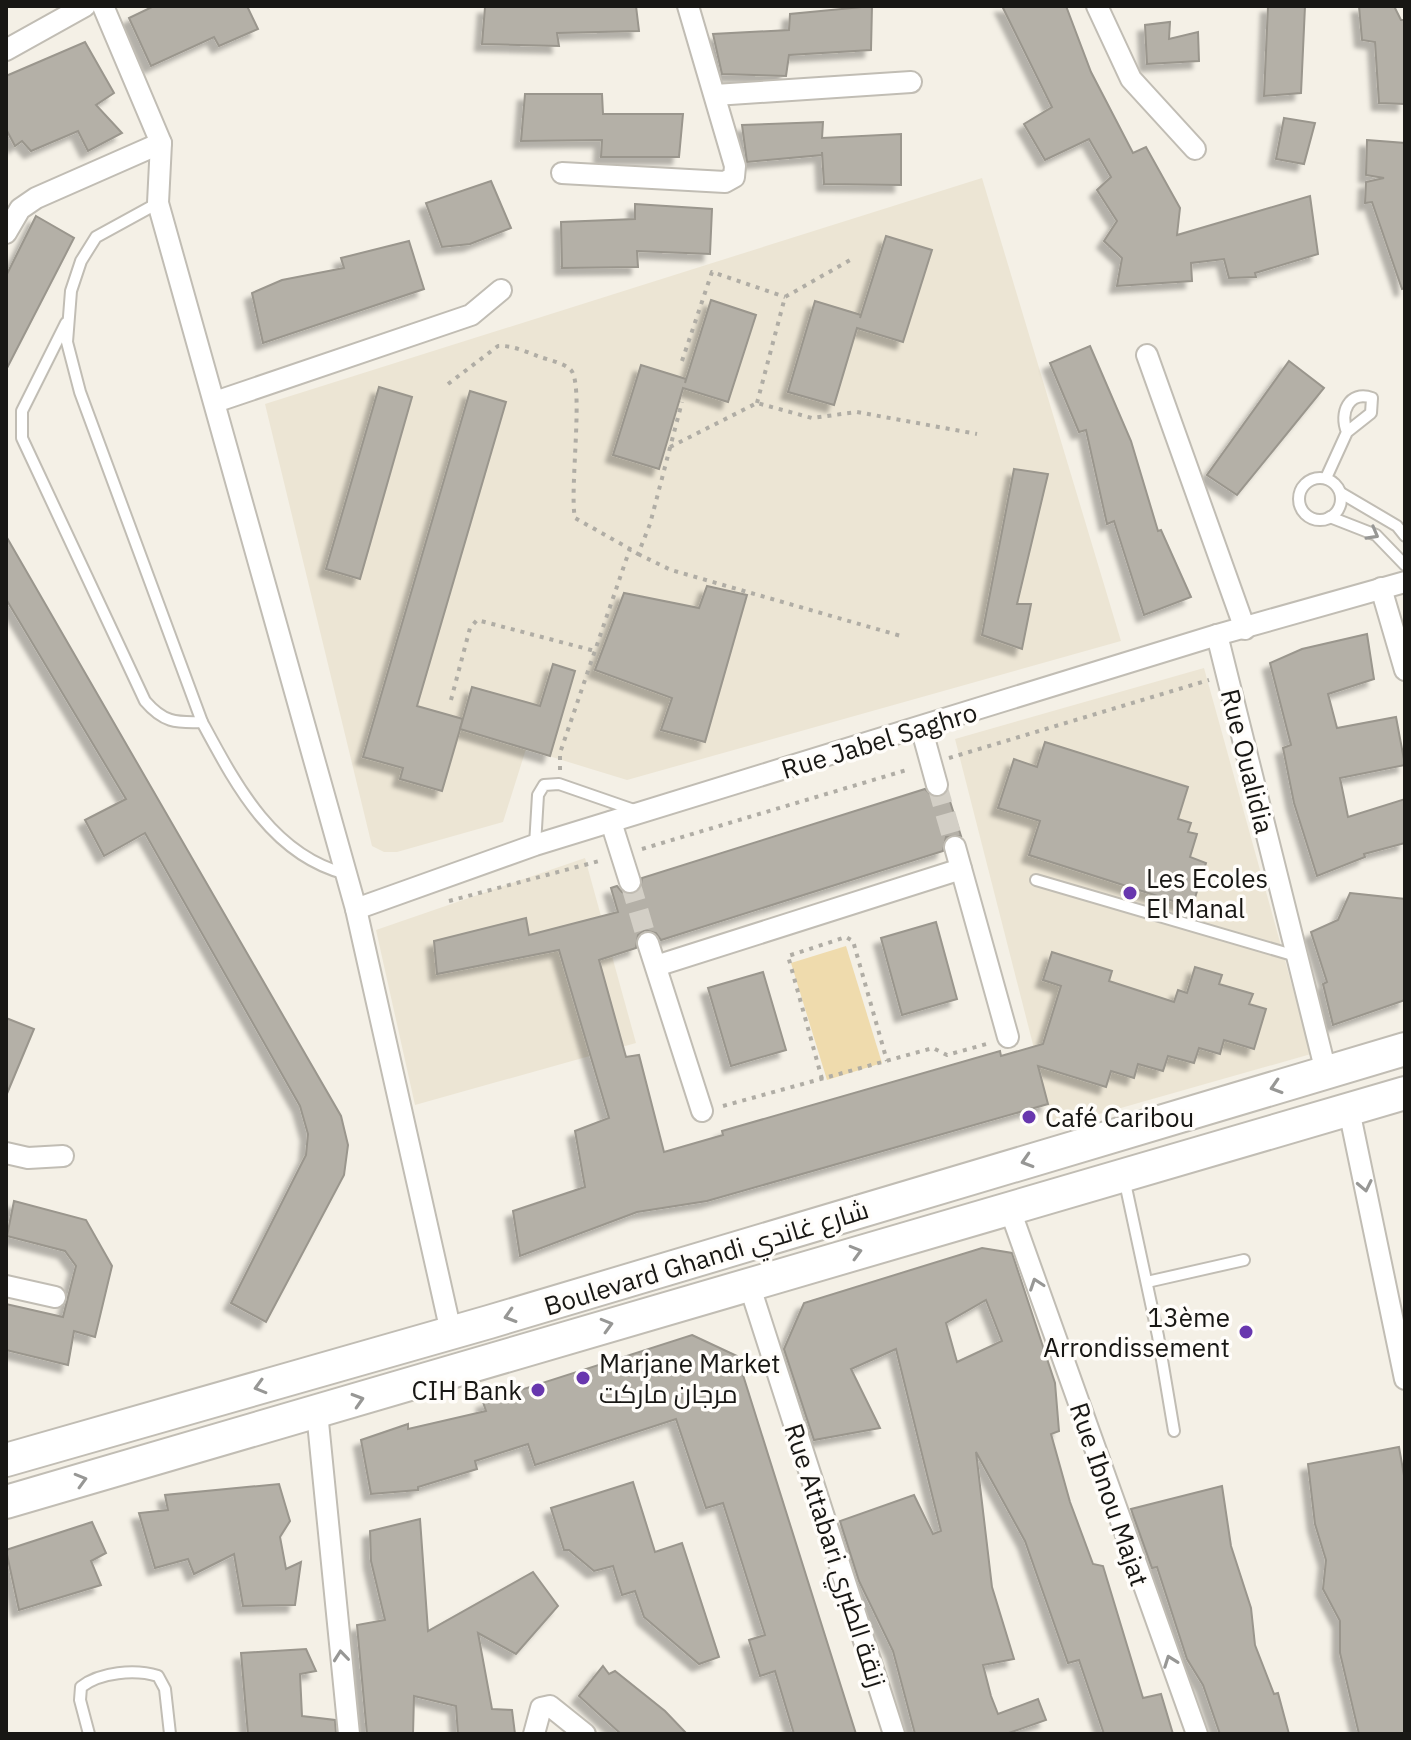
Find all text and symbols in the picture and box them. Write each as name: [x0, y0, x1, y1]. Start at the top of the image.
one-way arrow: [1364, 524, 1379, 539]
street label: Rue Oualidia: [1214, 685, 1282, 837]
street label: Rue Jabel Saghro: [777, 694, 981, 786]
place label: Les Ecoles El Manal: [1146, 861, 1268, 925]
marker: Les Ecoles El Manal: [1121, 884, 1139, 902]
one-way arrow: [1270, 1078, 1284, 1094]
place label: Café Caribou: [1045, 1100, 1194, 1134]
marker: Café Caribou: [1020, 1108, 1038, 1126]
one-way arrow: [1021, 1152, 1035, 1168]
one-way arrow: [1356, 1179, 1373, 1192]
street label: Boulevard Ghandi شارع غاندي: [540, 1191, 873, 1326]
one-way arrow: [849, 1245, 863, 1261]
one-way arrow: [1029, 1278, 1046, 1292]
place label: 13ème Arrondissement: [1043, 1300, 1230, 1364]
one-way arrow: [503, 1307, 517, 1323]
one-way arrow: [599, 1318, 613, 1334]
marker: 13ème Arrondissement: [1237, 1323, 1255, 1341]
place label: Marjane Market مرجان ماركت: [599, 1346, 780, 1410]
marker: Marjane Market مرجان ماركت: [574, 1369, 592, 1387]
place label: CIH Bank: [412, 1373, 522, 1407]
one-way arrow: [253, 1378, 267, 1394]
marker: CIH Bank: [529, 1381, 547, 1399]
one-way arrow: [350, 1393, 364, 1409]
street label: Rue Ibnou Majat: [1063, 1398, 1157, 1590]
street label: Rue Attabari زنقة الطبري: [773, 1419, 895, 1692]
one-way arrow: [73, 1473, 87, 1489]
one-way arrow: [333, 1649, 350, 1662]
one-way arrow: [1163, 1655, 1180, 1669]

